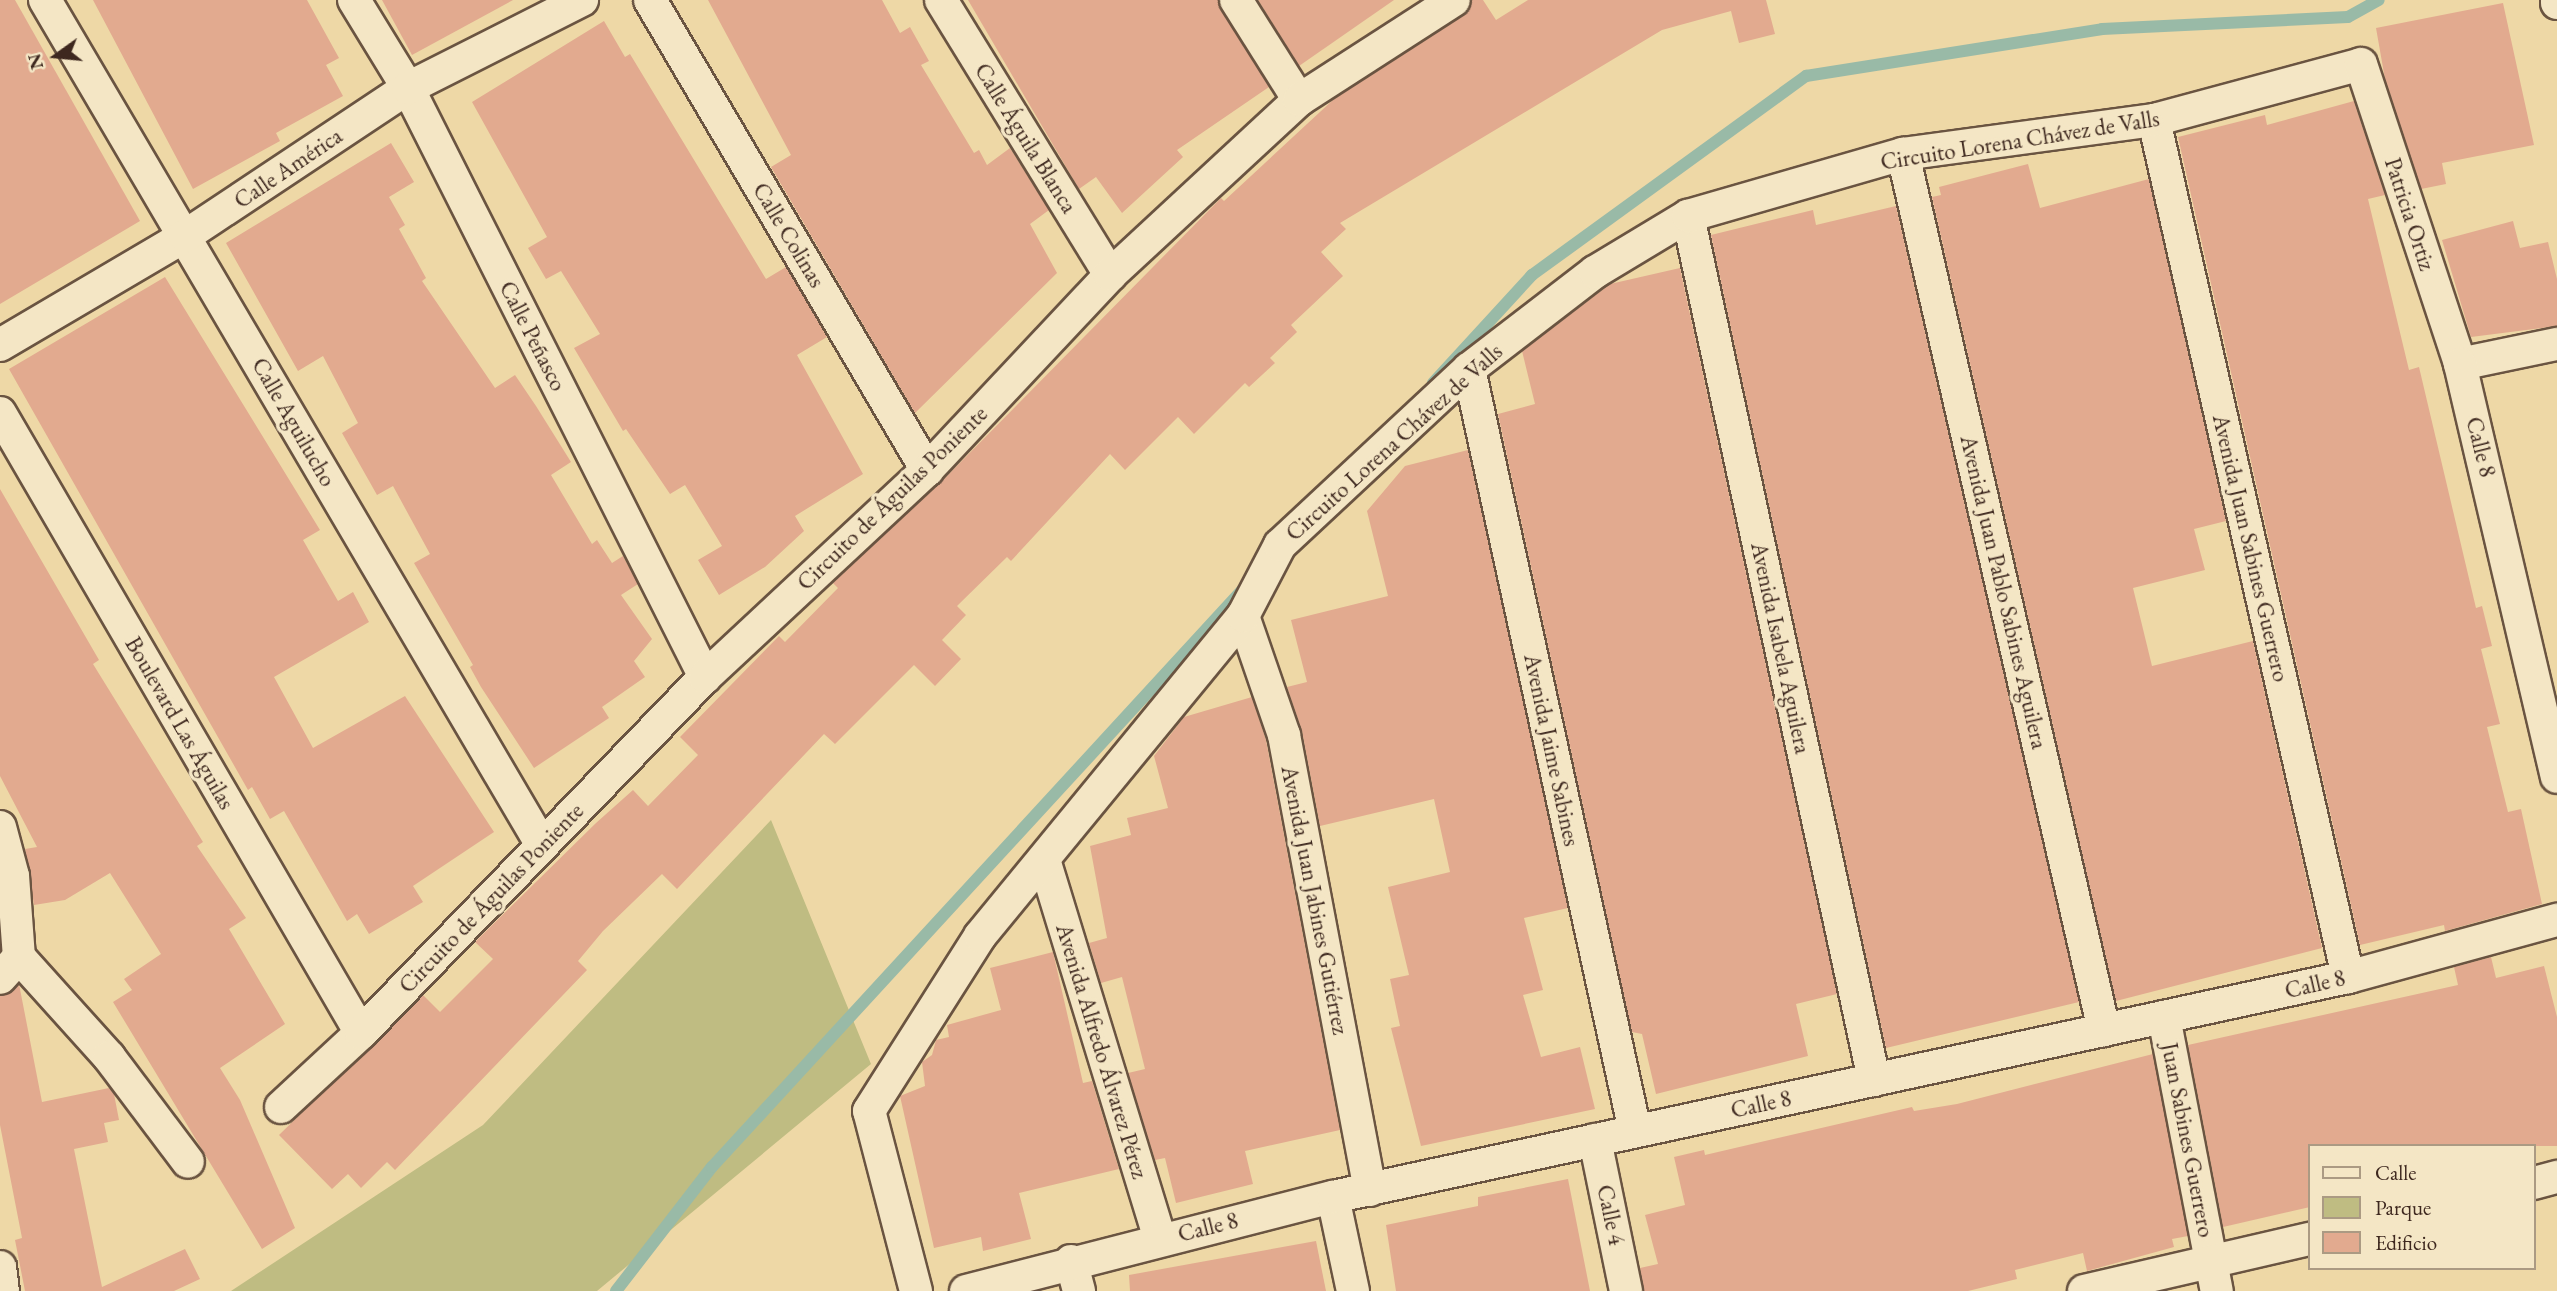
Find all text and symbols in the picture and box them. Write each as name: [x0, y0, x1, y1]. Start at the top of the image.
north arrow: [21, 21, 91, 91]
text: N: [21, 51, 49, 72]
street label: Calle Águila Blanca: [969, 58, 1083, 218]
street label: Circuito Lorena Chávez de Valls: [1879, 104, 2161, 176]
street label: Calle América: [229, 122, 347, 214]
street label: Patricia Ortiz: [2379, 154, 2441, 274]
street label: Calle Colinas: [747, 178, 831, 292]
street label: Calle Peñasco: [494, 276, 572, 396]
street label: Circuito Lorena Chávez de Valls: [1280, 337, 1508, 547]
street label: Calle Aguilucho: [246, 353, 342, 491]
street label: Circuito de Águilas Poniente: [791, 400, 993, 596]
street label: Avenida Juan Sabines Guerrero: [2207, 412, 2295, 684]
street label: Calle 8: [2460, 414, 2502, 480]
street label: Avenida Juan Pablo Sabines Aguilera: [1954, 432, 2054, 752]
street label: Avenida Isabela Aguilera: [1745, 540, 1817, 756]
street label: Boulevard Las Águilas: [119, 632, 241, 814]
street label: Avenida Jaime Sabines: [1518, 651, 1586, 849]
street label: Avenida Juan Jabines Gutiérrez: [1275, 763, 1355, 1037]
street label: Circuito de Águilas Poniente: [393, 797, 589, 999]
street label: Avenida Alfredo Álvarez Pérez: [1050, 920, 1154, 1182]
street label: Calle 8: [2282, 964, 2348, 1004]
street label: Juan Sabines Guerrero: [2156, 1040, 2220, 1240]
street label: Calle 8: [1728, 1084, 1794, 1124]
legend: [2308, 1144, 2536, 1270]
text: Calle: [2375, 1159, 2417, 1186]
street label: Calle 4: [1591, 1182, 1631, 1248]
text: Parque: [2375, 1194, 2431, 1221]
street label: Calle 8: [1175, 1206, 1241, 1248]
text: Edificio: [2375, 1229, 2437, 1256]

